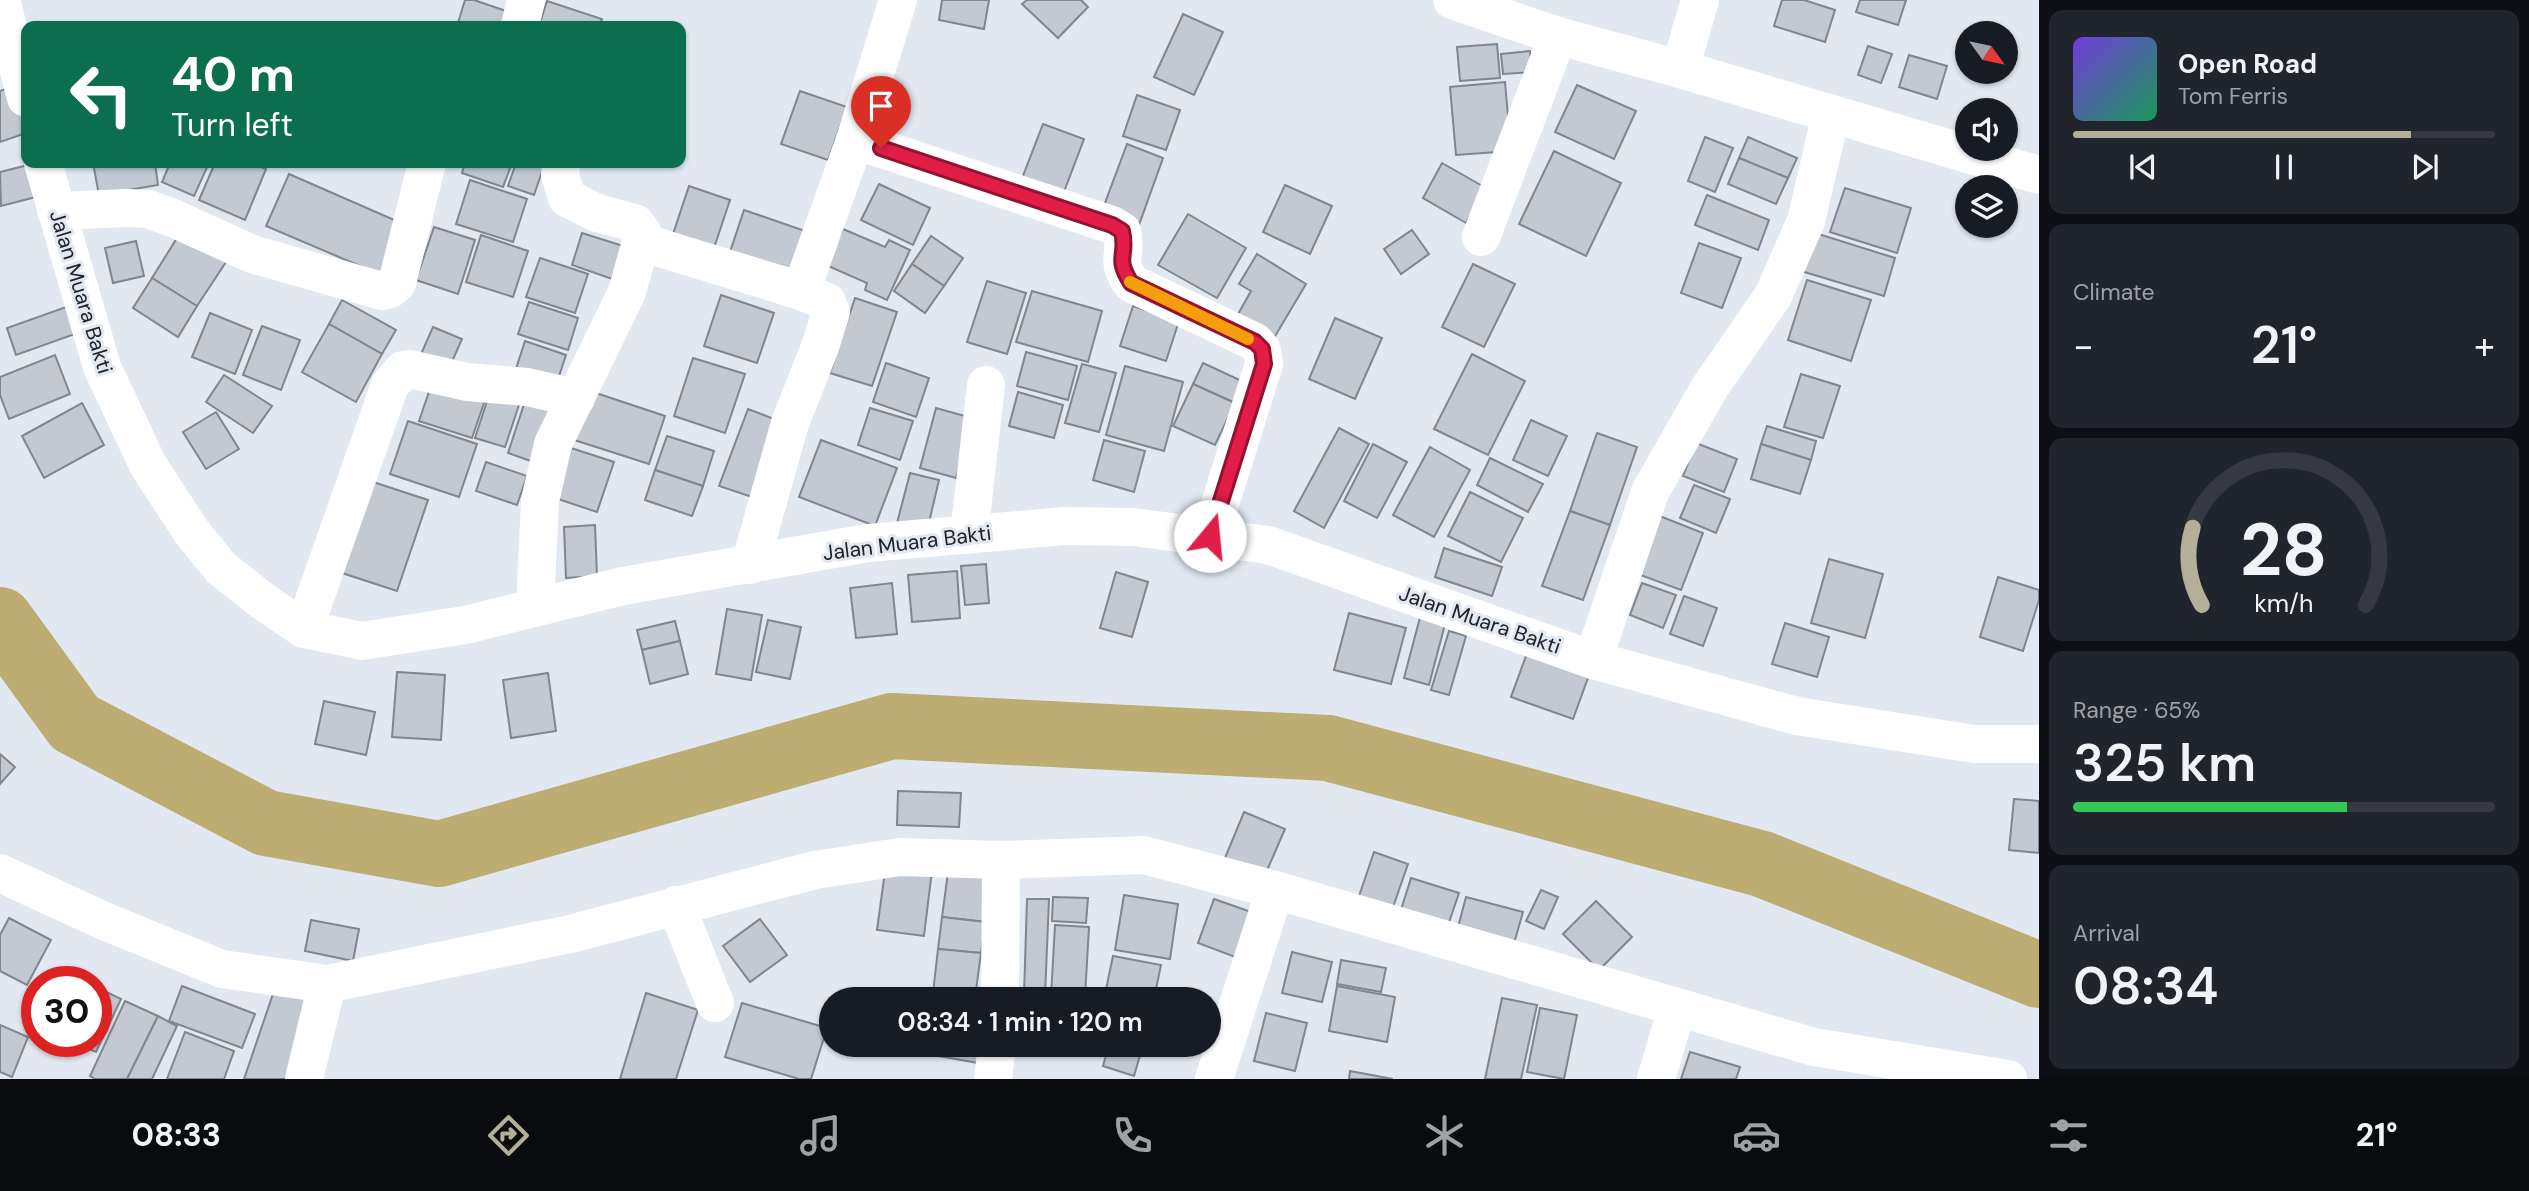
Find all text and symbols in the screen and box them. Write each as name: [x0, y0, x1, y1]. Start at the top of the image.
north arrow: [1955, 21, 2018, 84]
map controls: [1955, 21, 2018, 238]
text: 40 m: [171, 42, 295, 106]
text: Open Road: [2178, 47, 2317, 81]
icon: left: [56, 49, 147, 140]
pin: [851, 76, 911, 148]
text: Tom Ferris: [2178, 81, 2288, 111]
icon: arrive: [862, 87, 900, 125]
button: sound: [1955, 98, 2018, 161]
text: Turn left: [171, 104, 293, 146]
icon: previous: [2124, 148, 2162, 186]
icon: pause: [2265, 148, 2303, 186]
icon: next: [2406, 148, 2444, 186]
button: layers: [1955, 175, 2018, 238]
street label: Jalan Muara Bakti: [43, 207, 119, 377]
text: Climate: [2073, 277, 2155, 307]
text: 21°: [2251, 311, 2317, 379]
text: −: [2073, 321, 2094, 371]
text: +: [2474, 321, 2495, 371]
position arrow: [1173, 499, 1247, 573]
text: 28: [2240, 504, 2328, 599]
street label: Jalan Muara Bakti: [821, 519, 993, 567]
street label: Jalan Muara Bakti: [1395, 579, 1565, 661]
text: km/h: [2254, 587, 2314, 620]
text: Range · 65%: [2073, 695, 2200, 725]
text: 325 km: [2073, 729, 2256, 797]
text: Arrival: [2073, 918, 2140, 948]
text: 08:34: [2073, 952, 2219, 1020]
speed limit sign: 30: [21, 966, 112, 1057]
text: 08:34 · 1 min · 120 m: [898, 1005, 1142, 1039]
icon: directions: [484, 1111, 533, 1160]
icon: music: [796, 1111, 845, 1160]
icon: phone: [1108, 1111, 1157, 1160]
icon: climate: [1420, 1111, 1469, 1160]
icon: car: [1732, 1111, 1781, 1160]
icon: filters: [2044, 1111, 2093, 1160]
text: 08:33: [131, 1114, 221, 1156]
text: 21°: [2356, 1114, 2398, 1156]

